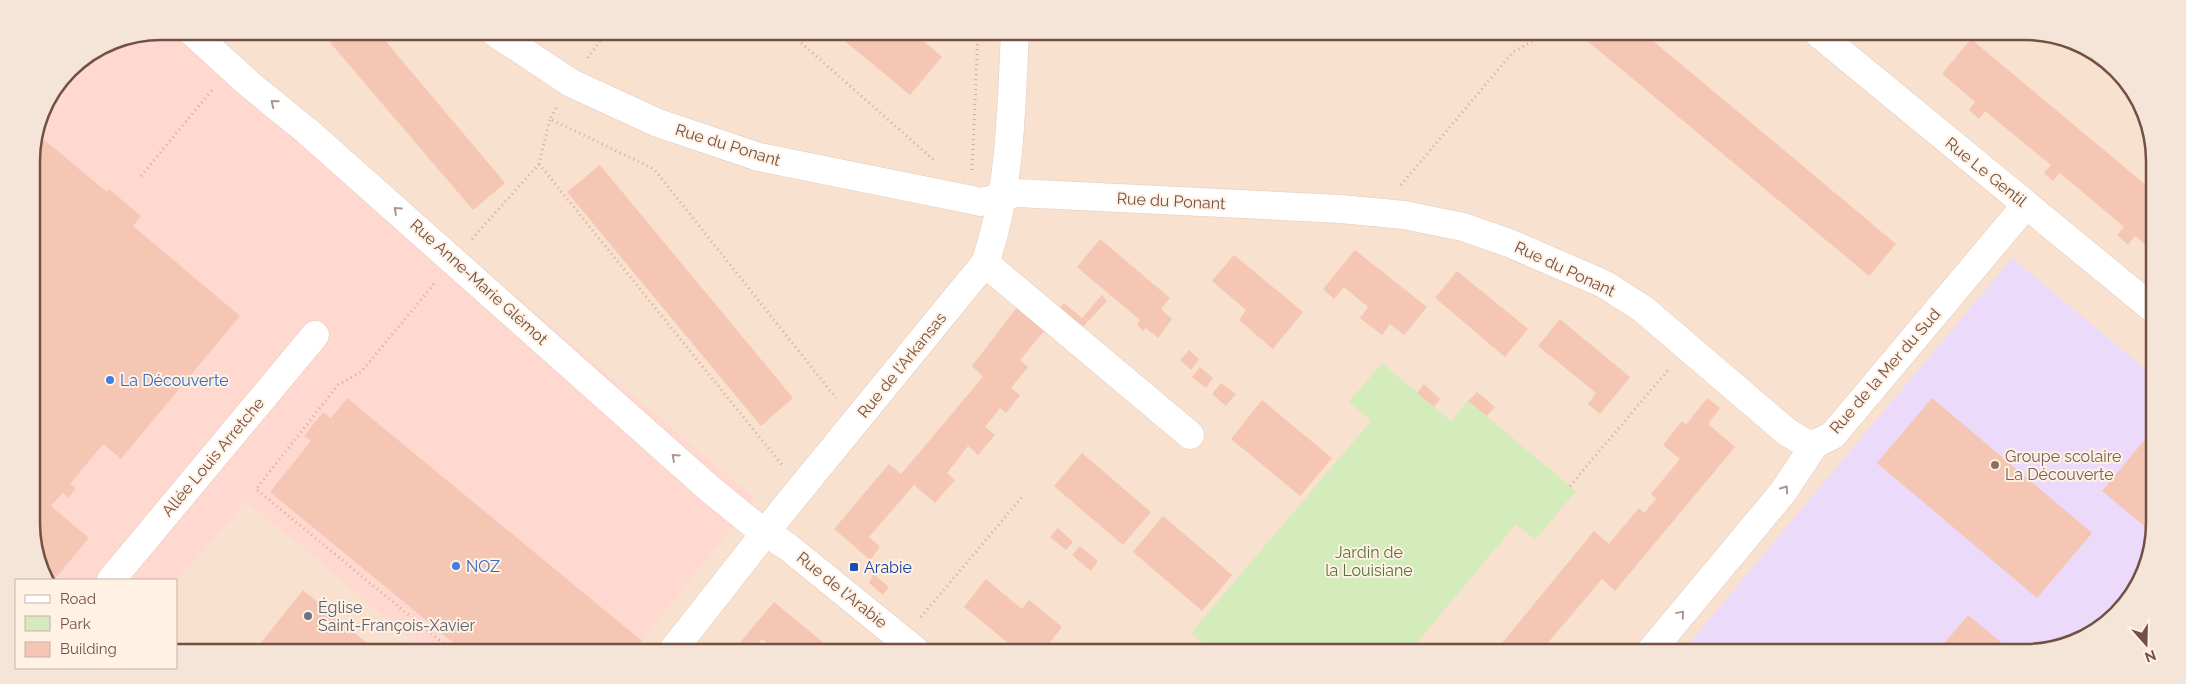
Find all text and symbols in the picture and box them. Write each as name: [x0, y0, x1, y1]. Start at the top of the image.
one-way arrow: [270, 100, 279, 109]
street label: Rue du Ponant: [673, 120, 783, 170]
street label: Rue Le Gentil: [1941, 133, 2031, 211]
street label: Rue du Ponant: [1116, 189, 1226, 213]
one-way arrow: [393, 206, 402, 215]
street label: Rue Anne-Marie Glémot: [406, 215, 552, 349]
street label: Rue du Ponant: [1512, 237, 1619, 301]
street label: Rue de la Mer du Sud: [1826, 305, 1944, 437]
street label: Rue de l'Arkansas: [854, 308, 950, 422]
place label: La Découverte: [120, 371, 229, 390]
marker: La Découverte: [104, 374, 116, 386]
street label: Allée Louis Arretche: [158, 394, 268, 520]
place label: Groupe scolaire La Découverte: [2005, 447, 2121, 484]
one-way arrow: [671, 454, 680, 463]
marker: Groupe scolaire La Découverte: [1989, 459, 2001, 471]
one-way arrow: [1779, 485, 1788, 495]
park label: Jardin de la Louisiane: [1325, 543, 1413, 580]
street label: Rue de l'Arabie: [793, 548, 891, 632]
place label: NOZ: [466, 557, 500, 576]
place label: Arabie: [864, 558, 912, 577]
marker: NOZ: [450, 560, 462, 572]
marker: Arabie: [848, 561, 860, 573]
legend: [15, 579, 178, 669]
text: Road: [60, 590, 96, 608]
place label: Église Saint-François-Xavier: [318, 597, 475, 635]
marker: Église Saint-François-Xavier: [302, 610, 314, 622]
one-way arrow: [1676, 611, 1684, 620]
text: Park: [60, 615, 91, 633]
north arrow: [2121, 619, 2171, 669]
text: Building: [60, 640, 117, 658]
text: N: [2143, 647, 2158, 666]

